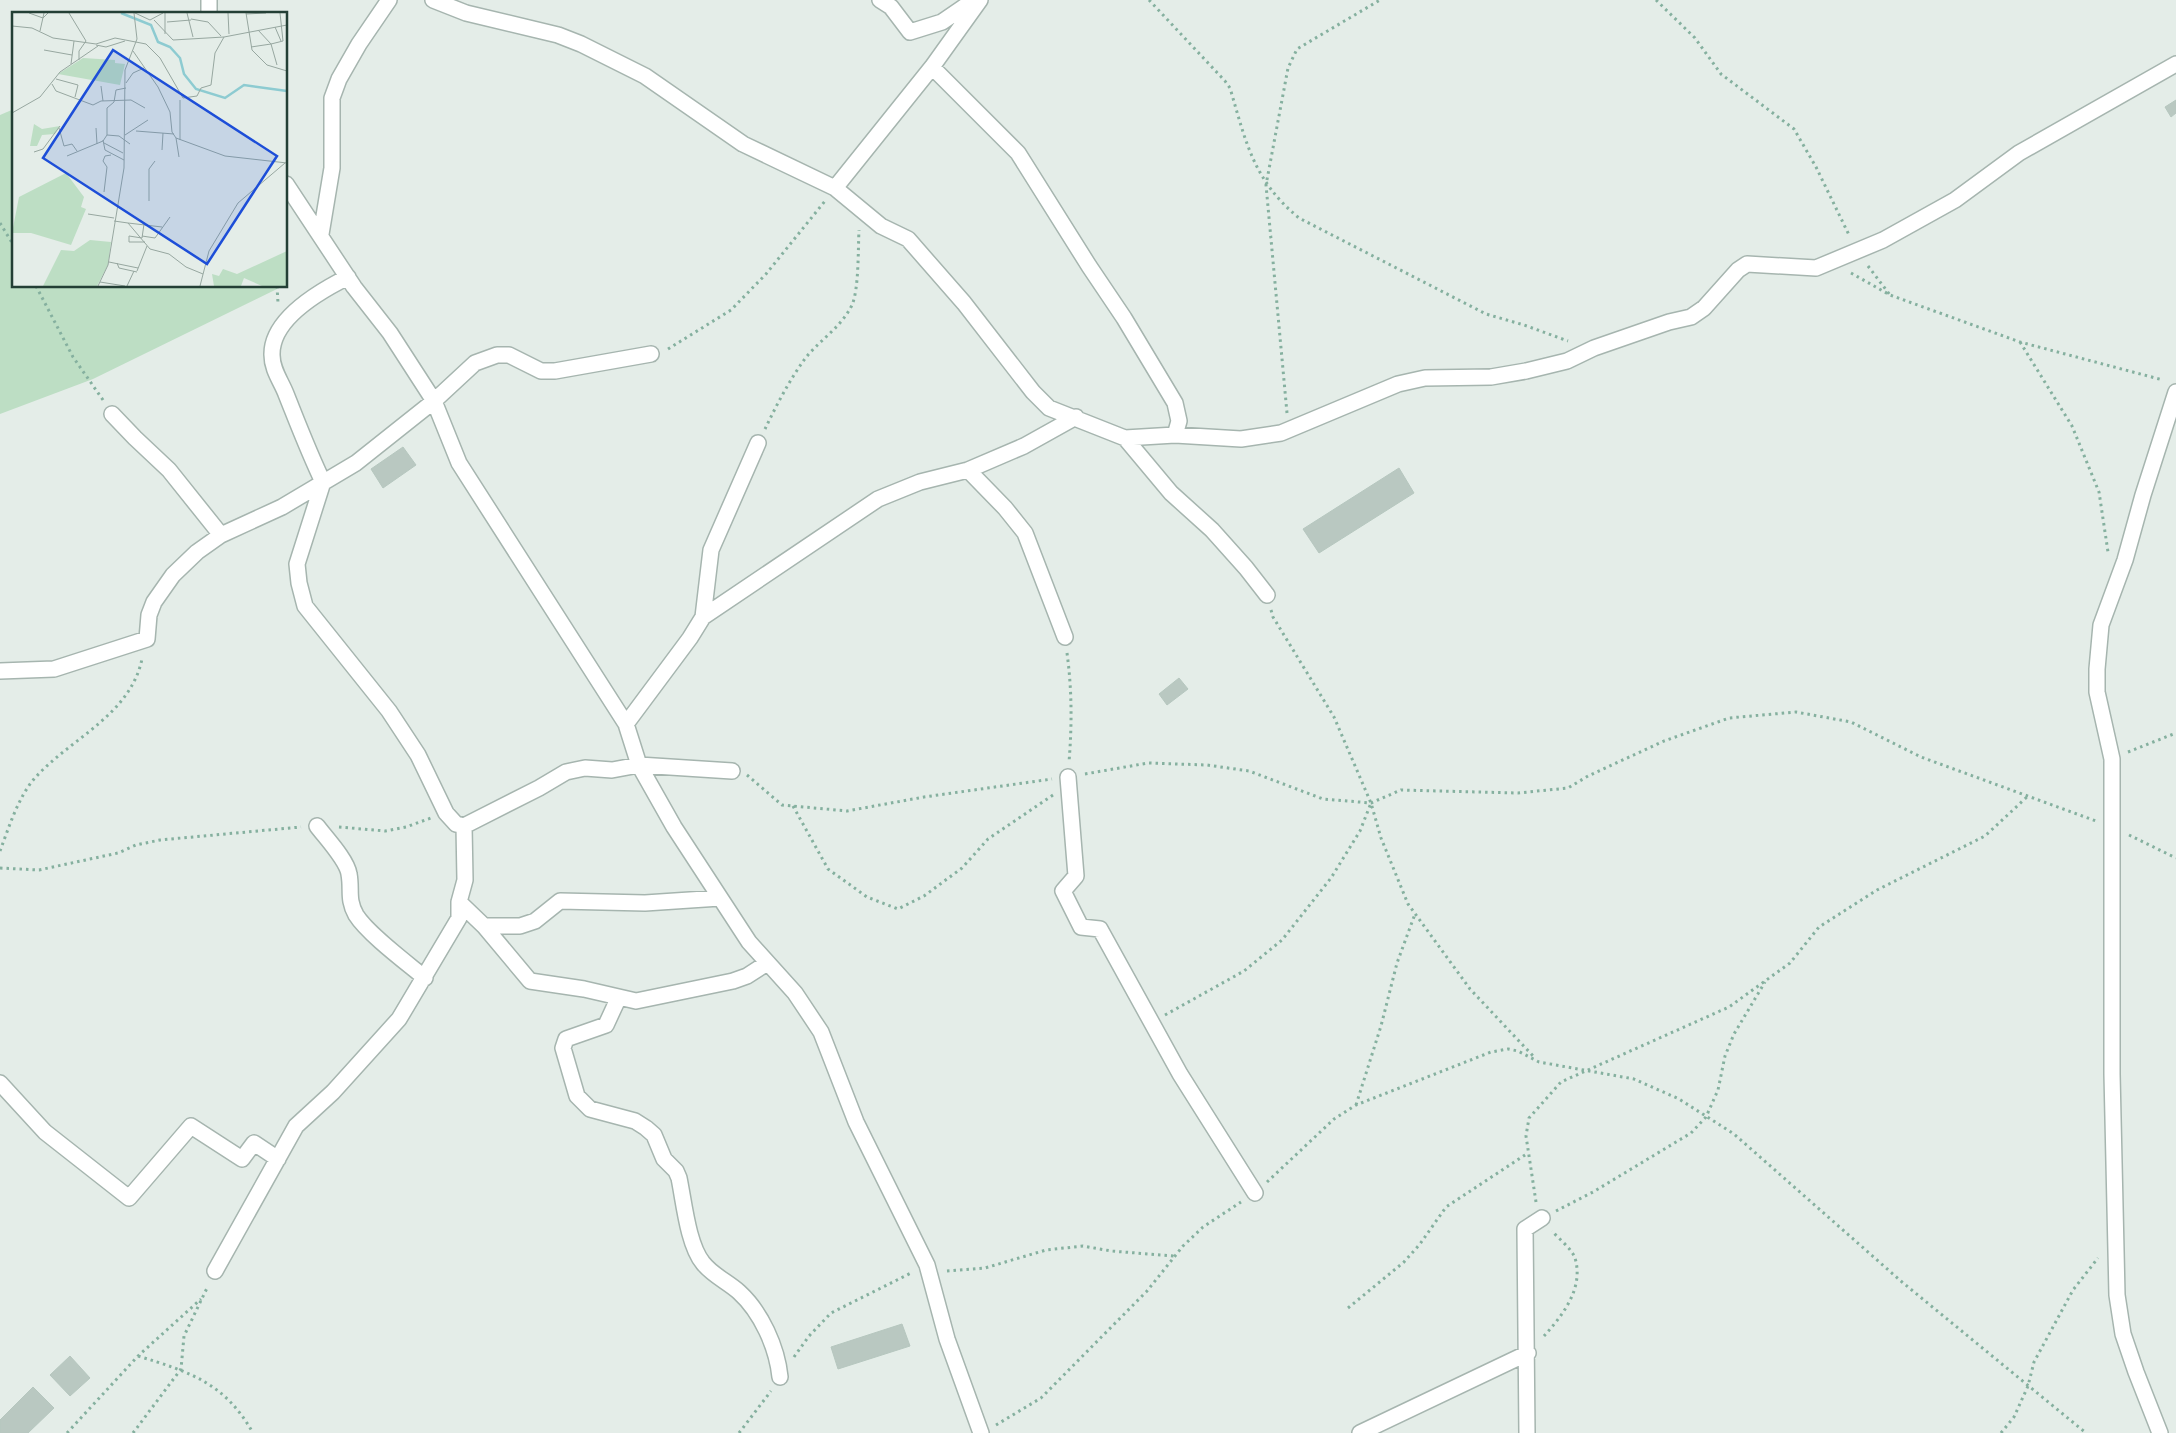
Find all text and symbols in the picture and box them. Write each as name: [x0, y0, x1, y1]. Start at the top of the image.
inset map: [12, 12, 288, 288]

